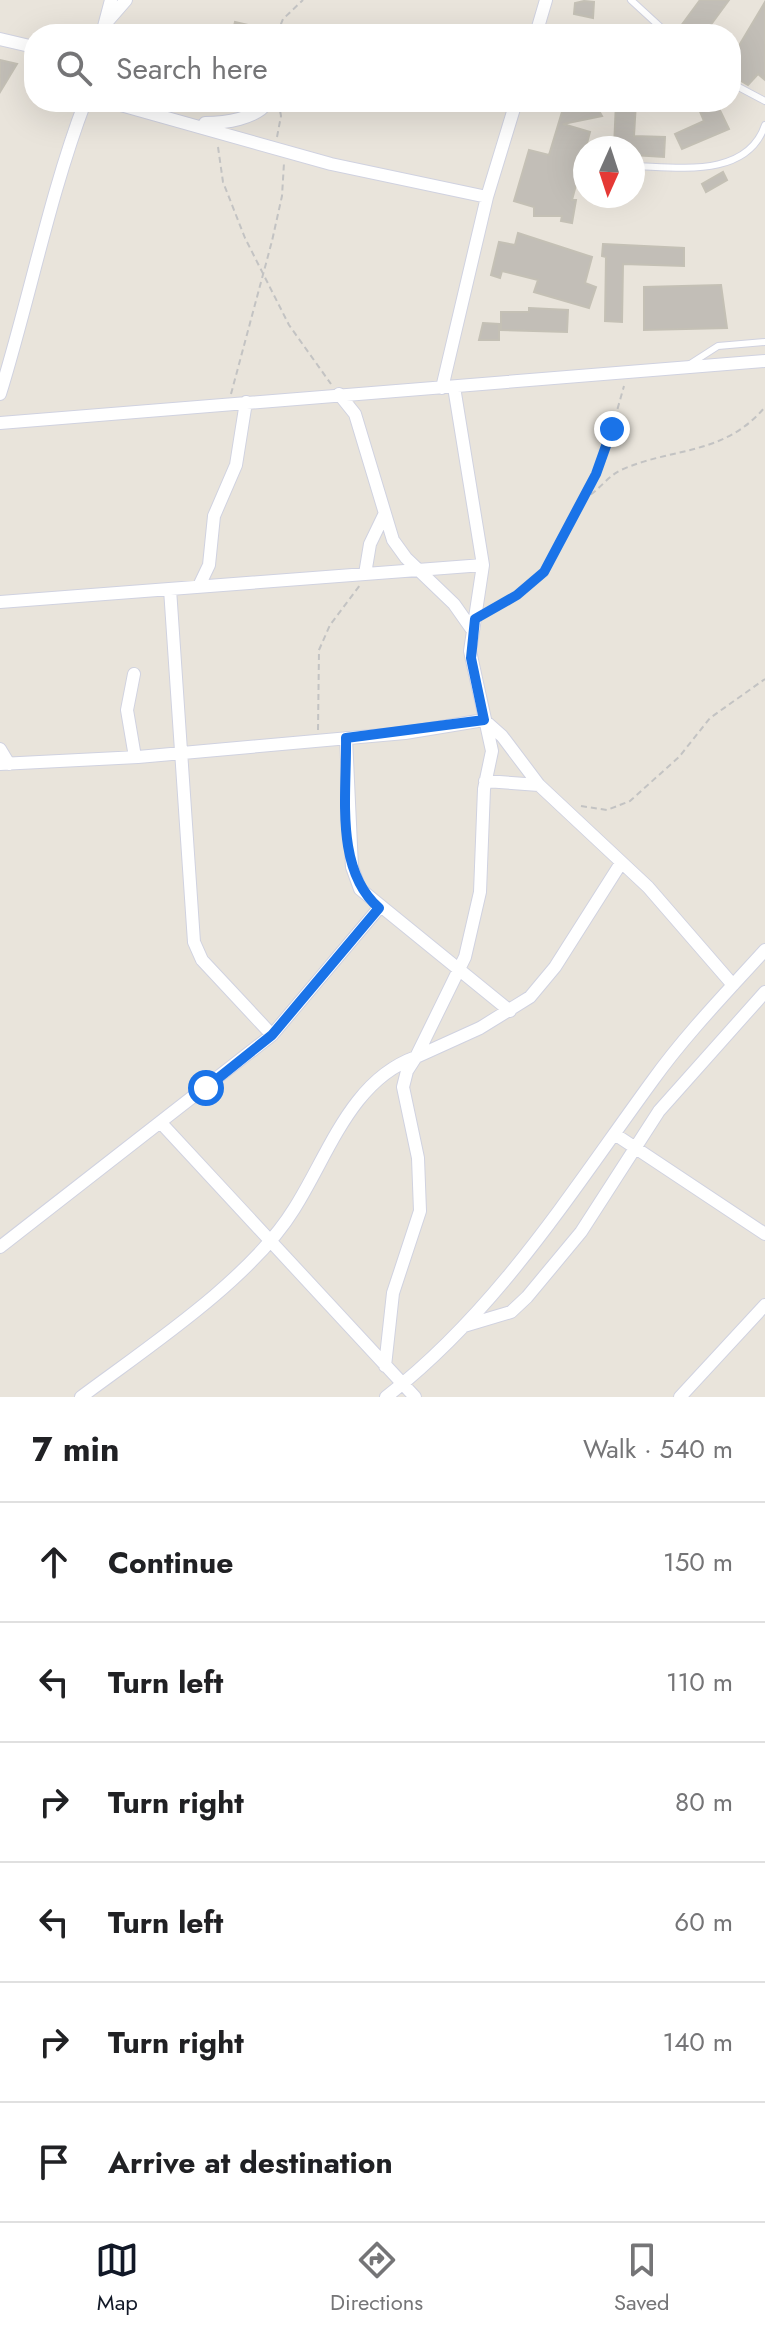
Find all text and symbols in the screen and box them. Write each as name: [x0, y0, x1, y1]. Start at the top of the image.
search box: [24, 24, 741, 112]
icon: search: [52, 46, 96, 90]
text: Search here: [116, 47, 268, 90]
north arrow: [573, 136, 645, 208]
route end: [594, 411, 630, 447]
route start: [188, 1070, 224, 1106]
text: 7 min: [32, 1425, 120, 1474]
text: Walk · 540 m: [583, 1430, 733, 1468]
icon: ahead: [32, 1540, 76, 1584]
text: Continue: [108, 1541, 234, 1584]
text: 150 m: [663, 1543, 733, 1581]
icon: left: [32, 1660, 76, 1704]
text: Turn left: [108, 1661, 223, 1704]
text: 110 m: [666, 1663, 733, 1701]
icon: right: [32, 1780, 76, 1824]
text: Turn right: [108, 1781, 244, 1824]
text: 80 m: [675, 1783, 733, 1821]
icon: left: [32, 1900, 76, 1944]
text: Turn left: [108, 1901, 223, 1944]
text: 60 m: [674, 1903, 733, 1941]
icon: right: [32, 2020, 76, 2064]
text: Turn right: [108, 2021, 244, 2064]
text: 140 m: [662, 2023, 733, 2061]
icon: arrive: [32, 2140, 76, 2184]
text: Arrive at destination: [108, 2141, 393, 2184]
tab: Map: [95, 2238, 139, 2318]
tab: Directions: [330, 2238, 423, 2318]
tab: Saved: [614, 2238, 670, 2318]

